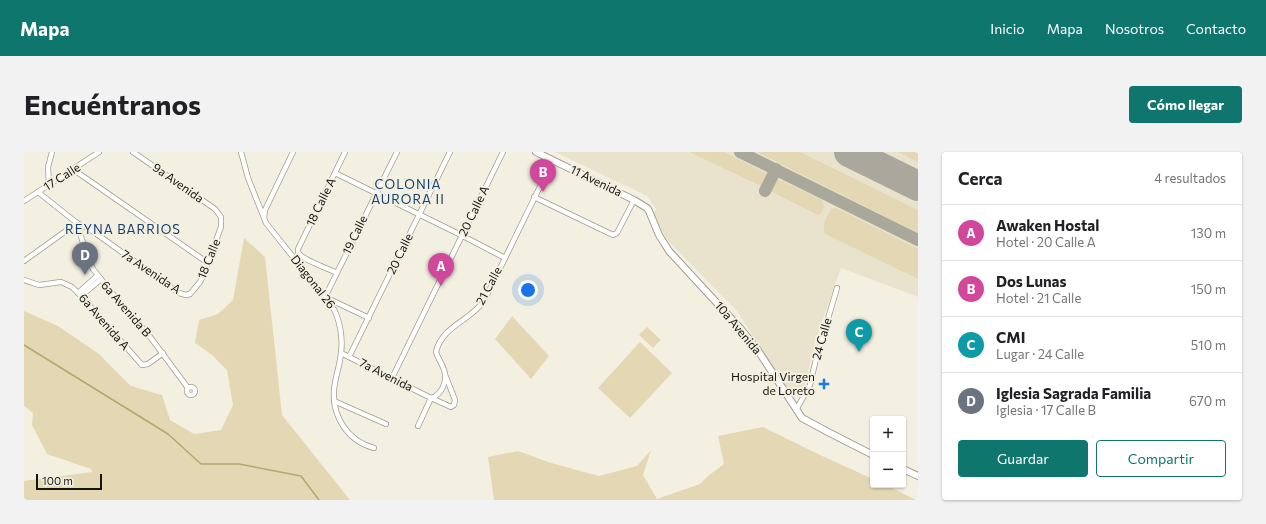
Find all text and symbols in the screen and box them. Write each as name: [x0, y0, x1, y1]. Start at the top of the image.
text: Mapa: [20, 17, 69, 40]
text: Inicio: [990, 20, 1025, 37]
text: Mapa: [1047, 20, 1083, 37]
text: Nosotros: [1105, 20, 1164, 37]
text: Contacto: [1186, 20, 1246, 37]
button: Cómo llegar: [1129, 86, 1242, 123]
text: Encuéntranos: [24, 87, 201, 121]
street label: 17 Calle: [41, 159, 82, 193]
street label: 9a Avenida: [150, 159, 207, 205]
pin: B: [530, 159, 556, 192]
street label: 11 Avenida: [568, 162, 625, 199]
text: Cerca: [958, 168, 1003, 189]
text: 4 resultados: [1154, 170, 1226, 186]
street label: 18 Calle A: [302, 175, 338, 228]
district label: COLONIA AURORA II: [371, 176, 445, 207]
street label: 20 Calle A: [455, 183, 491, 238]
street label: 19 Calle: [339, 213, 370, 256]
text: Awaken Hostal: [996, 216, 1099, 234]
district label: REYNA BARRIOS: [65, 221, 181, 237]
text: A: [966, 225, 976, 241]
text: 130 m: [1191, 225, 1226, 241]
street label: 20 Calle: [383, 231, 415, 276]
text: Hotel · 20 Calle A: [996, 234, 1096, 250]
street label: 18 Calle: [194, 237, 222, 281]
pin: D: [72, 242, 98, 275]
street label: 7a Avenida A: [119, 246, 184, 296]
street label: Diagonal 26: [289, 252, 339, 311]
pin: A: [428, 253, 454, 286]
street label: 21 Calle: [472, 264, 504, 307]
text: Dos Lunas: [996, 272, 1067, 290]
street label: 6a Avenida B: [99, 278, 155, 339]
your location: [518, 280, 538, 300]
text: B: [967, 281, 975, 297]
text: 150 m: [1191, 281, 1226, 297]
street label: 6a Avenida A: [77, 290, 133, 352]
text: Hotel · 21 Calle: [996, 290, 1081, 306]
street label: 10a Avenida: [713, 298, 765, 357]
street label: 24 Calle: [808, 316, 834, 361]
pin: C: [846, 319, 872, 352]
text: CMI: [996, 328, 1025, 346]
text: C: [967, 337, 975, 353]
text: 510 m: [1191, 337, 1226, 353]
text: Lugar · 24 Calle: [996, 346, 1084, 362]
street label: 7a Avenida: [357, 355, 415, 394]
place label: Hospital Virgen de Loreto: [731, 369, 815, 397]
marker: Hospital Virgen de Loreto: [818, 378, 830, 390]
text: Iglesia Sagrada Familia: [996, 384, 1151, 402]
text: D: [966, 393, 976, 409]
text: 670 m: [1189, 393, 1226, 409]
text: Iglesia · 17 Calle B: [996, 402, 1096, 418]
map controls: [870, 416, 906, 488]
button: +: [870, 416, 906, 452]
button: Guardar: [958, 440, 1088, 477]
button: Compartir: [1096, 440, 1226, 477]
button: −: [870, 452, 906, 488]
scale bar: [36, 472, 102, 491]
text: 100 m: [42, 474, 73, 487]

